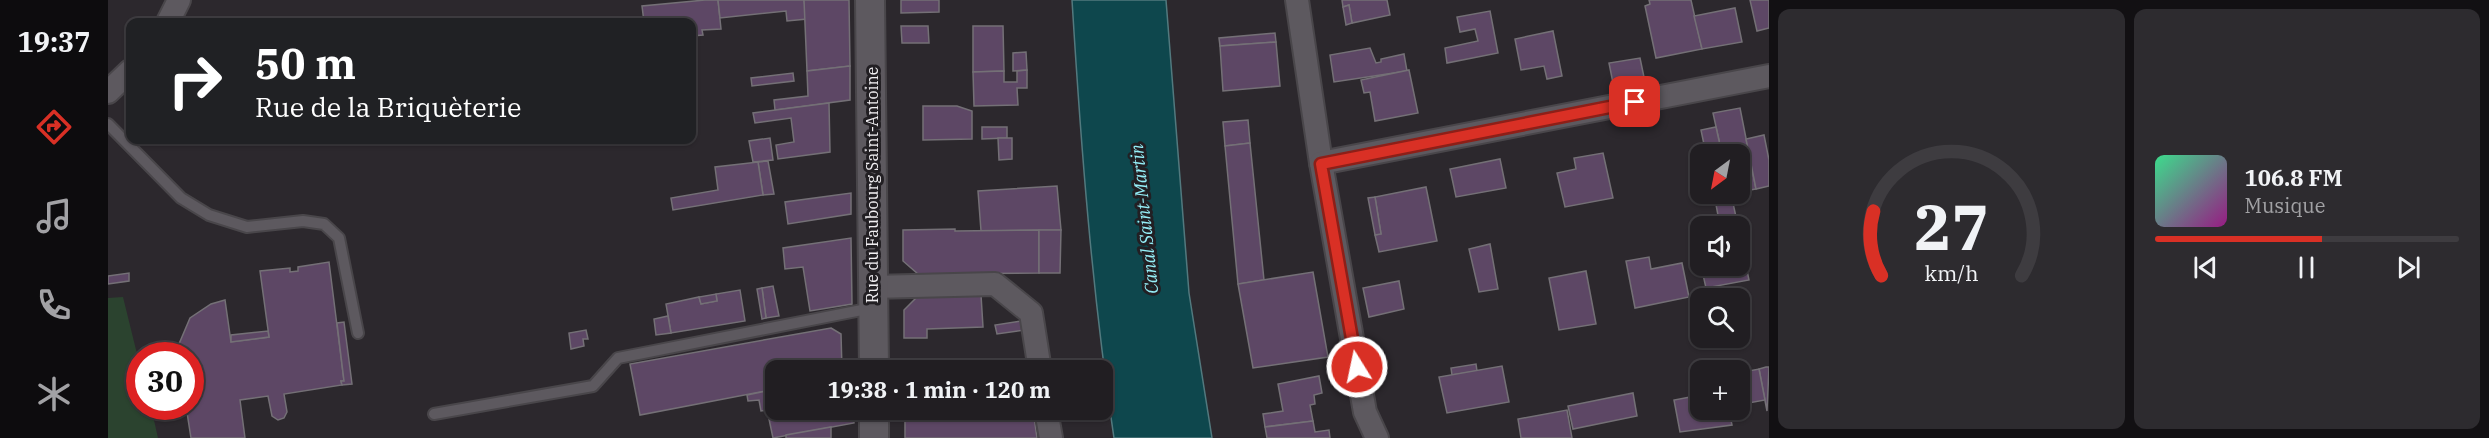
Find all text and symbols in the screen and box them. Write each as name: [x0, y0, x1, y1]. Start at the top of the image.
text: 19:37: [18, 24, 90, 59]
text: 50 m: [255, 36, 356, 91]
icon: right: [156, 42, 234, 120]
street label: Rue du Faubourg Saint-Antoine: [862, 67, 882, 303]
pin: [1609, 76, 1660, 127]
icon: arrive: [1618, 85, 1651, 118]
text: Rue de la Briquèterie: [255, 89, 522, 124]
icon: directions: [33, 106, 75, 148]
water label: Canal Saint-Martin: [1125, 142, 1163, 295]
north arrow: [1690, 144, 1750, 204]
map controls: [1690, 144, 1750, 420]
text: 106.8 FM: [2245, 163, 2342, 192]
text: 27: [1914, 186, 1989, 267]
text: Musique: [2245, 192, 2325, 219]
icon: music: [33, 195, 75, 237]
button: sound: [1690, 216, 1750, 276]
icon: previous: [2189, 251, 2222, 284]
icon: pause: [2290, 251, 2323, 284]
icon: next: [2392, 251, 2425, 284]
text: km/h: [1924, 259, 1978, 287]
icon: phone: [33, 284, 75, 326]
button: search: [1690, 288, 1750, 348]
position arrow: [1325, 335, 1389, 399]
speed limit sign: 30: [126, 342, 204, 420]
button: +: [1690, 360, 1750, 420]
icon: climate: [33, 373, 75, 415]
text: 19:38 · 1 min · 120 m: [827, 375, 1051, 404]

